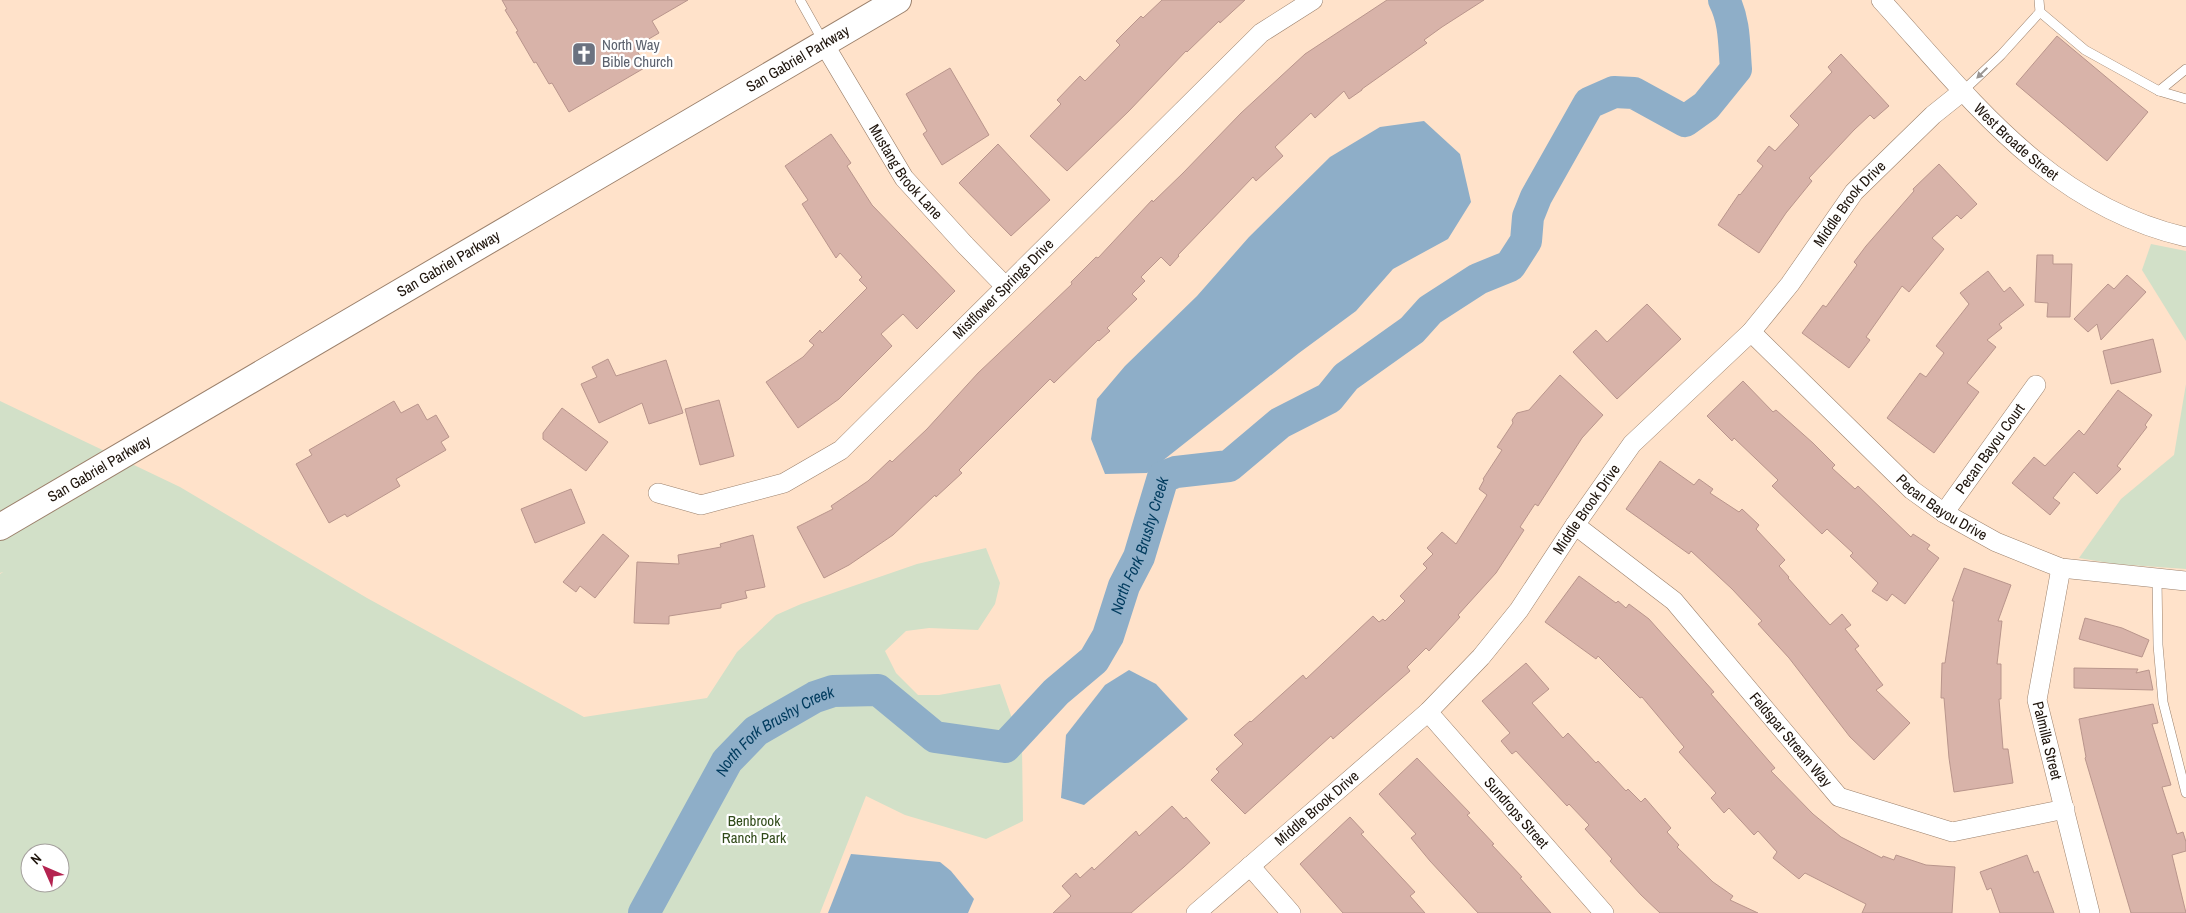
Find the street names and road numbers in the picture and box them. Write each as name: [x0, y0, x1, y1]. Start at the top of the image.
street label: San Gabriel Parkway: [742, 19, 854, 97]
street label: West Broade Street: [1969, 98, 2063, 185]
street label: Mustang Brook Lane: [864, 120, 948, 224]
street label: Middle Brook Drive: [1808, 156, 1890, 251]
street label: San Gabriel Parkway: [393, 224, 504, 302]
street label: Mistflower Springs Drive: [948, 234, 1058, 343]
street label: Pecan Bayou Court: [1950, 399, 2030, 498]
street label: San Gabriel Parkway: [43, 429, 155, 507]
street label: Middle Brook Drive: [1548, 460, 1625, 558]
street label: Pecan Bayou Drive: [1892, 469, 1991, 545]
street label: Feldspar Stream Way: [1745, 687, 1838, 792]
street label: Palmilla Street: [2028, 699, 2068, 782]
street label: Middle Brook Drive: [1270, 765, 1363, 850]
street label: Sundrops Street: [1479, 772, 1554, 853]

